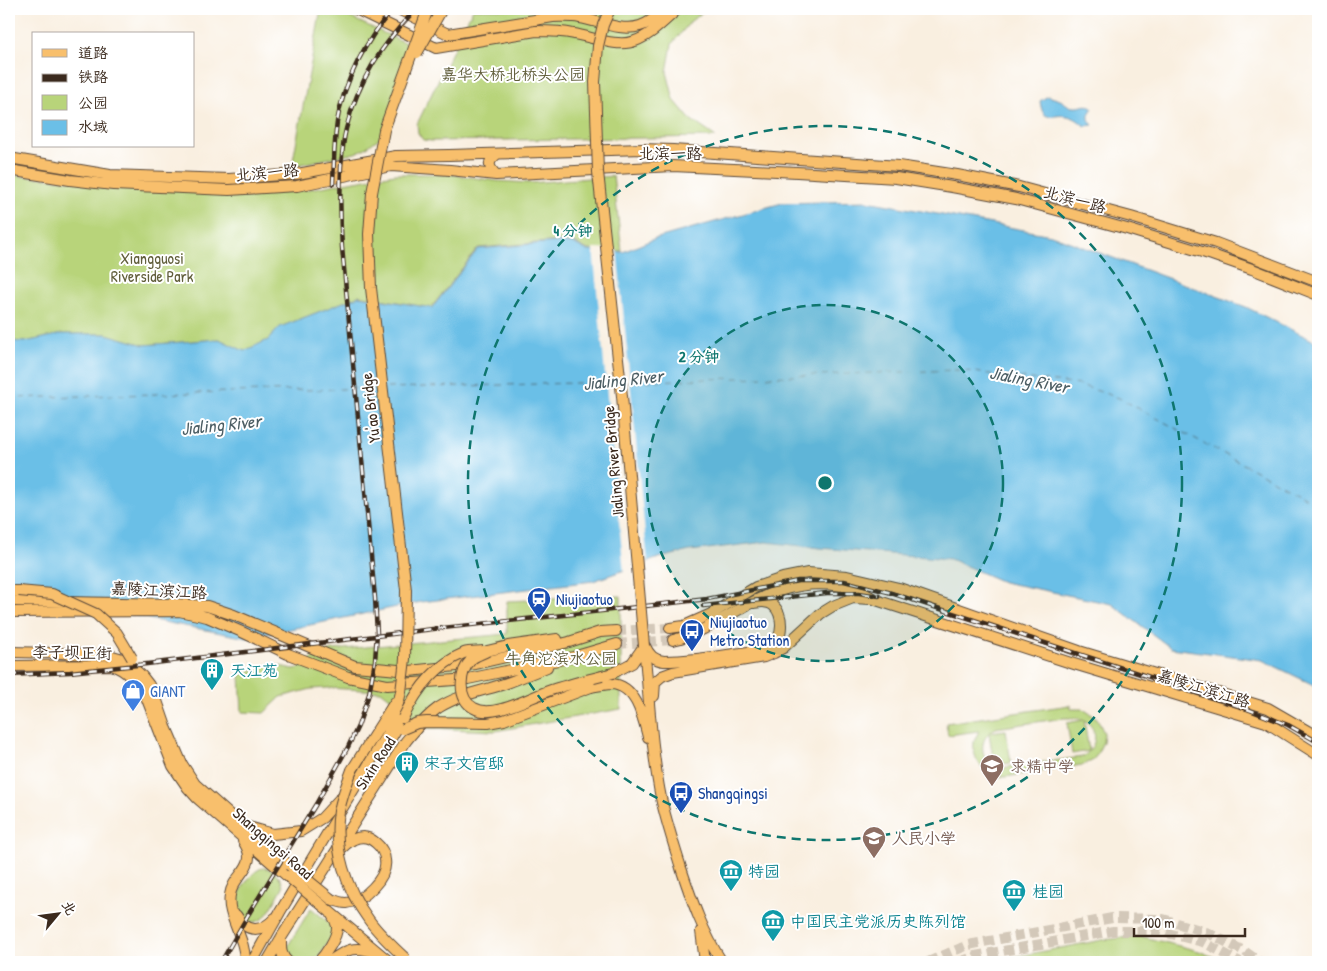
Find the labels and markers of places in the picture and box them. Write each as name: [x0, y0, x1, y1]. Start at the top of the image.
centre of rings: [816, 474, 834, 492]
station icon: Niujiaotuo: [526, 586, 552, 620]
place label: Niujiaotuo: [556, 588, 613, 610]
place label: Niujiaotuo Metro Station: [710, 611, 790, 651]
bus stop icon: Niujiaotuo Metro Station: [679, 618, 705, 652]
building icon: 天江苑: [199, 657, 225, 691]
place label: 天江苑: [230, 659, 278, 681]
shop icon: GIANT: [120, 678, 146, 712]
place label: GIANT: [150, 680, 186, 702]
building icon: 宋子文官邸: [394, 750, 420, 784]
place label: 宋子文官邸: [424, 752, 504, 774]
school or university icon: 求精中学: [979, 753, 1005, 787]
place label: 求精中学: [1010, 755, 1074, 777]
bus stop icon: Shangqingsi: [668, 780, 694, 814]
place label: Shangqingsi: [698, 782, 768, 804]
school or university icon: 人民小学: [861, 825, 887, 859]
place label: 人民小学: [892, 827, 956, 849]
museum icon: 特园: [718, 858, 744, 892]
place label: 特园: [748, 860, 780, 882]
museum icon: 桂园: [1001, 878, 1027, 912]
place label: 桂园: [1032, 880, 1064, 902]
museum icon: 中国民主党派历史陈列馆: [760, 908, 786, 942]
place label: 中国民主党派历史陈列馆: [790, 910, 966, 932]

